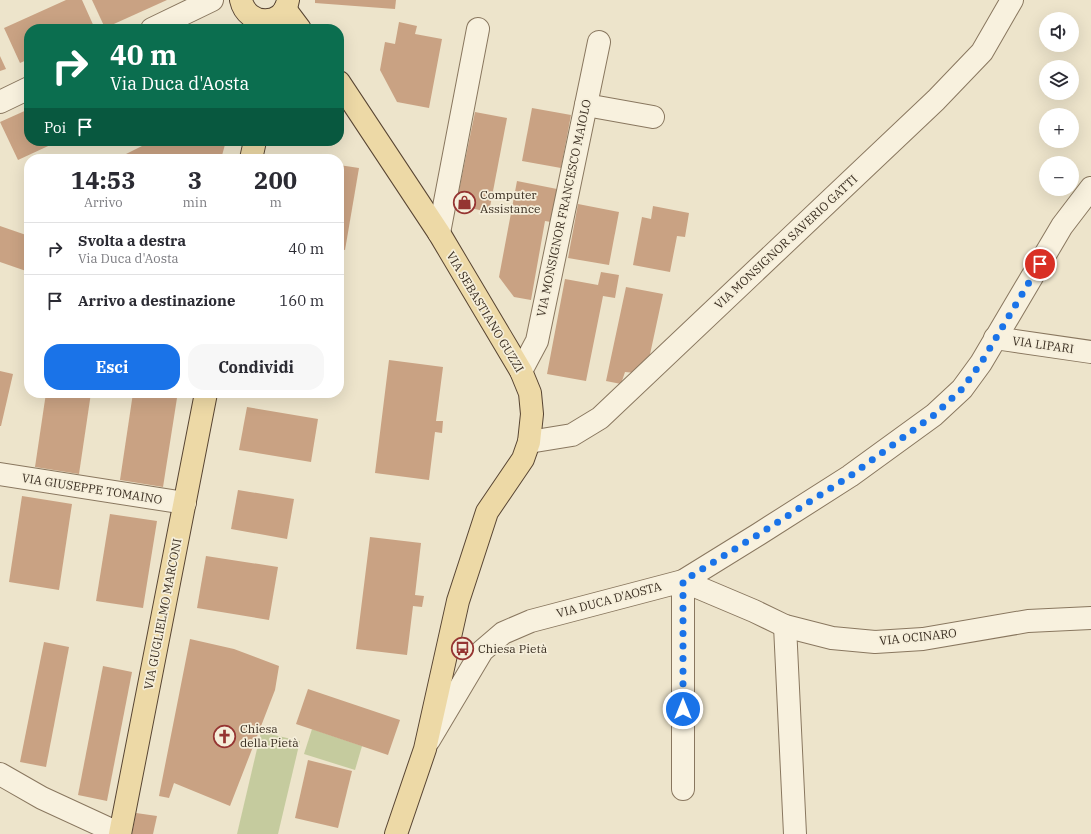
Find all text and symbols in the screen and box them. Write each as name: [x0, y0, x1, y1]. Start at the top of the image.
map controls: [1039, 12, 1079, 196]
button: sound: [1039, 12, 1079, 52]
text: 40 m: [110, 36, 177, 73]
icon: right: [44, 40, 96, 92]
button: layers: [1039, 60, 1079, 100]
text: Via Duca d'Aosta: [110, 72, 249, 95]
street label: VIA MONSIGNOR FRANCESCO MAIOLO: [533, 98, 594, 318]
button: +: [1039, 108, 1079, 148]
icon: arrive: [74, 116, 96, 138]
text: Poi: [44, 118, 66, 137]
button: −: [1039, 156, 1079, 196]
text: 14:53: [71, 164, 136, 196]
text: 3: [188, 164, 202, 196]
text: 200: [254, 164, 297, 196]
street label: VIA MONSIGNOR SAVERIO GATTI: [711, 171, 860, 312]
place label: Computer Assistance: [480, 187, 540, 216]
shop icon: Computer Assistance: [451, 189, 477, 215]
text: Arrivo: [84, 194, 123, 211]
text: min: [182, 194, 207, 211]
text: m: [269, 194, 282, 211]
text: Svolta a destra: [78, 231, 186, 250]
icon: right: [44, 238, 66, 260]
text: 40 m: [288, 239, 324, 258]
pin: [1023, 247, 1057, 281]
street label: VIA SEBASTIANO GUZZI: [443, 249, 528, 375]
text: Via Duca d'Aosta: [78, 250, 179, 267]
icon: arrive: [1029, 253, 1051, 275]
icon: arrive: [44, 290, 66, 312]
text: Arrivo a destinazione: [78, 291, 235, 310]
text: 160 m: [279, 291, 324, 310]
street label: VIA LIPARI: [1011, 333, 1075, 356]
button: Esci: [44, 344, 180, 390]
button: Condividi: [188, 344, 324, 390]
street label: VIA GIUSEPPE TOMAINO: [21, 470, 163, 507]
street label: VIA GUGLIELMO MARCONI: [140, 537, 185, 691]
street label: VIA DUCA D'AOSTA: [555, 578, 664, 621]
street label: VIA OCINARO: [878, 625, 957, 648]
bus stop icon: Chiesa Pietà: [449, 636, 475, 662]
place label: Chiesa Pietà: [478, 641, 548, 656]
position arrow: [662, 688, 704, 730]
place label: Chiesa della Pietà: [240, 721, 299, 750]
church icon: Chiesa della Pietà: [212, 723, 238, 749]

